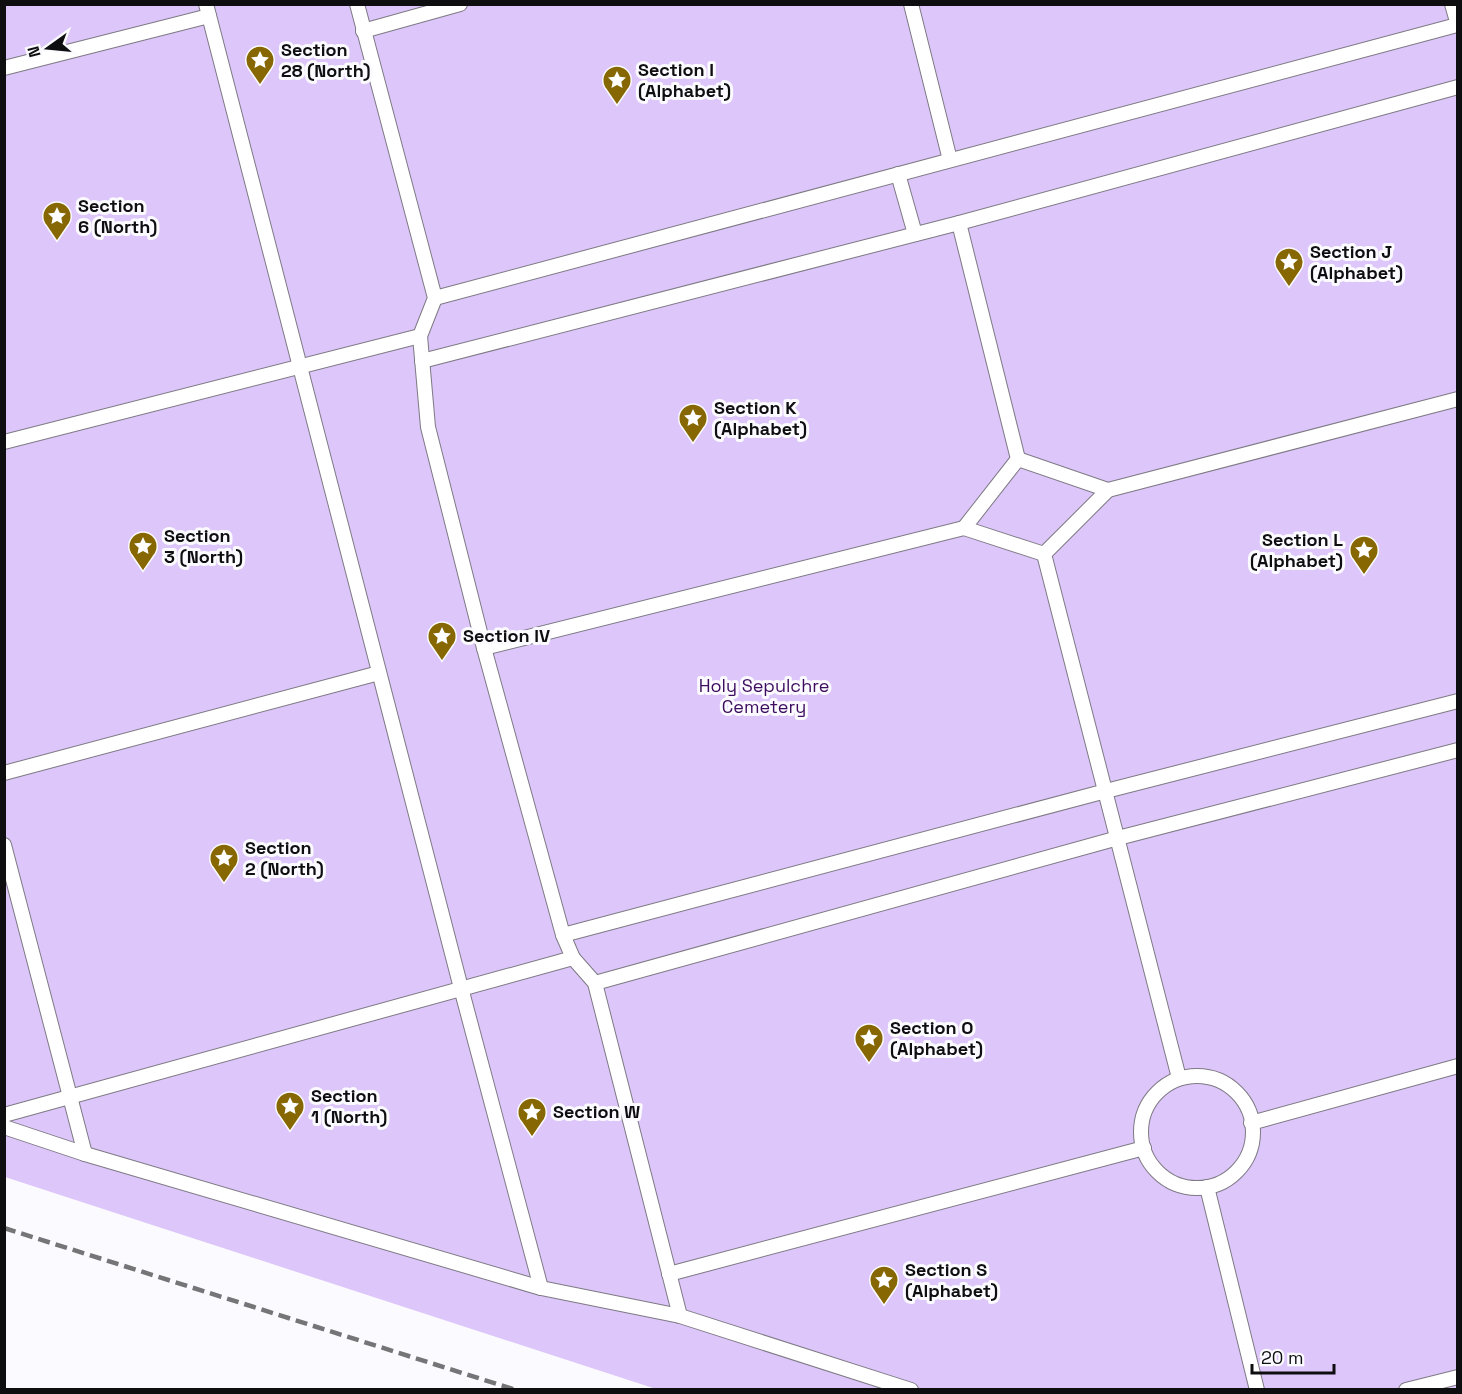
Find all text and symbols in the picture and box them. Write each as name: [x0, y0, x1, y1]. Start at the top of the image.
north arrow: [18, 18, 78, 78]
place label: Section 28 (North): [281, 38, 371, 82]
text: N: [22, 44, 46, 60]
place icon: Section 28 (North): [244, 44, 276, 86]
place label: Section I (Alphabet): [638, 58, 731, 102]
place icon: Section I (Alphabet): [601, 64, 633, 106]
place label: Section 6 (North): [78, 194, 157, 238]
place icon: Section 6 (North): [41, 200, 73, 242]
place label: Section J (Alphabet): [1310, 240, 1403, 284]
place icon: Section J (Alphabet): [1273, 246, 1305, 288]
place label: Section K (Alphabet): [714, 396, 807, 440]
place icon: Section K (Alphabet): [677, 402, 709, 444]
place label: Section 3 (North): [164, 524, 243, 568]
place label: Section L (Alphabet): [1250, 528, 1343, 572]
place icon: Section 3 (North): [127, 530, 159, 572]
place icon: Section L (Alphabet): [1348, 534, 1380, 576]
place icon: Section IV: [426, 620, 458, 662]
place label: Section IV: [463, 624, 550, 647]
park label: Holy Sepulchre Cemetery: [699, 674, 829, 718]
place label: Section 2 (North): [245, 836, 324, 880]
place icon: Section 2 (North): [208, 842, 240, 884]
place label: Section O (Alphabet): [890, 1016, 983, 1060]
place icon: Section O (Alphabet): [853, 1022, 885, 1064]
place label: Section 1 (North): [311, 1084, 387, 1128]
place icon: Section 1 (North): [274, 1090, 306, 1132]
place icon: Section W: [516, 1096, 548, 1138]
place label: Section W: [553, 1100, 640, 1123]
place label: Section S (Alphabet): [905, 1258, 998, 1302]
place icon: Section S (Alphabet): [868, 1264, 900, 1306]
scale bar: [1252, 1337, 1334, 1375]
text: 20 m: [1261, 1346, 1304, 1369]

